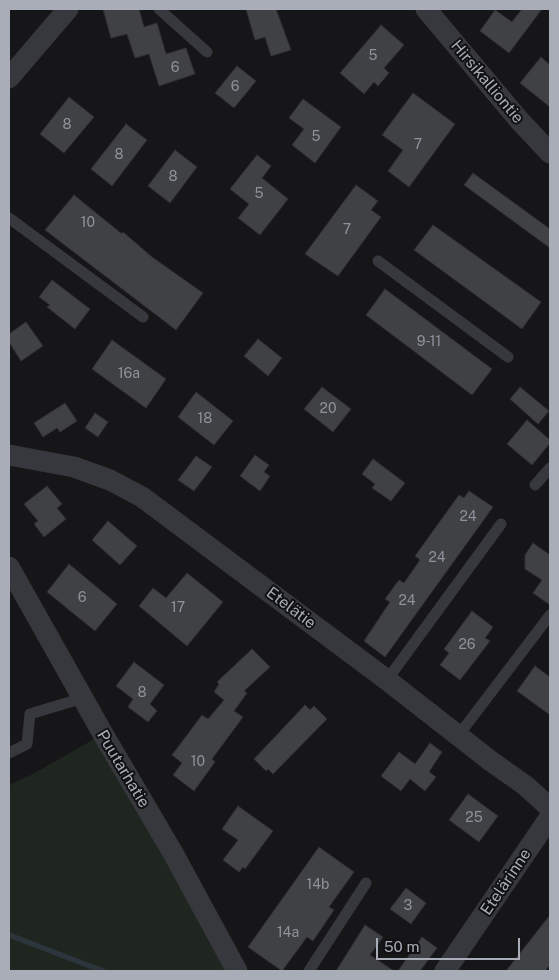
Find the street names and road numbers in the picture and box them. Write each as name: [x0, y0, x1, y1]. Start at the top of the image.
street label: Hirsikalliontie: [447, 36, 527, 128]
street label: Etelätie: [262, 583, 320, 633]
street label: Puutarhatie: [92, 727, 154, 811]
street label: Etelärinne: [477, 845, 535, 919]

